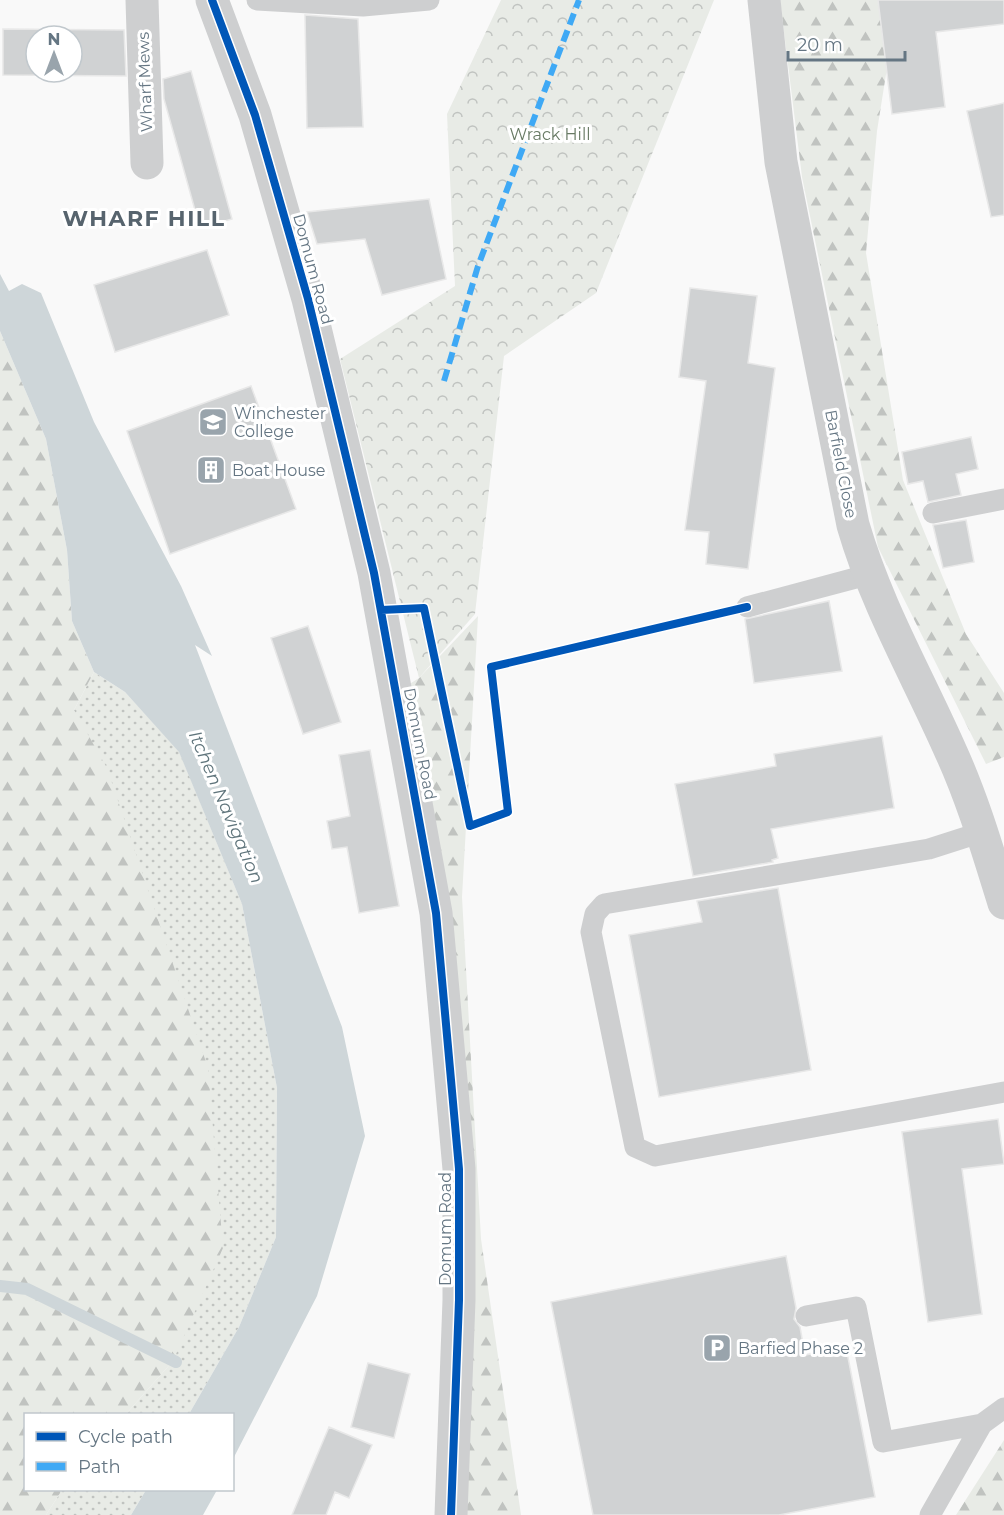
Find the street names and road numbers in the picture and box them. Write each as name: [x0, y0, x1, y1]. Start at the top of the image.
street label: Wharf Mews: [134, 31, 156, 132]
street label: Domum Road: [289, 211, 337, 327]
street label: Barfield Close: [821, 408, 861, 520]
street label: Domum Road: [400, 686, 440, 802]
street label: Domum Road: [436, 1172, 455, 1286]

